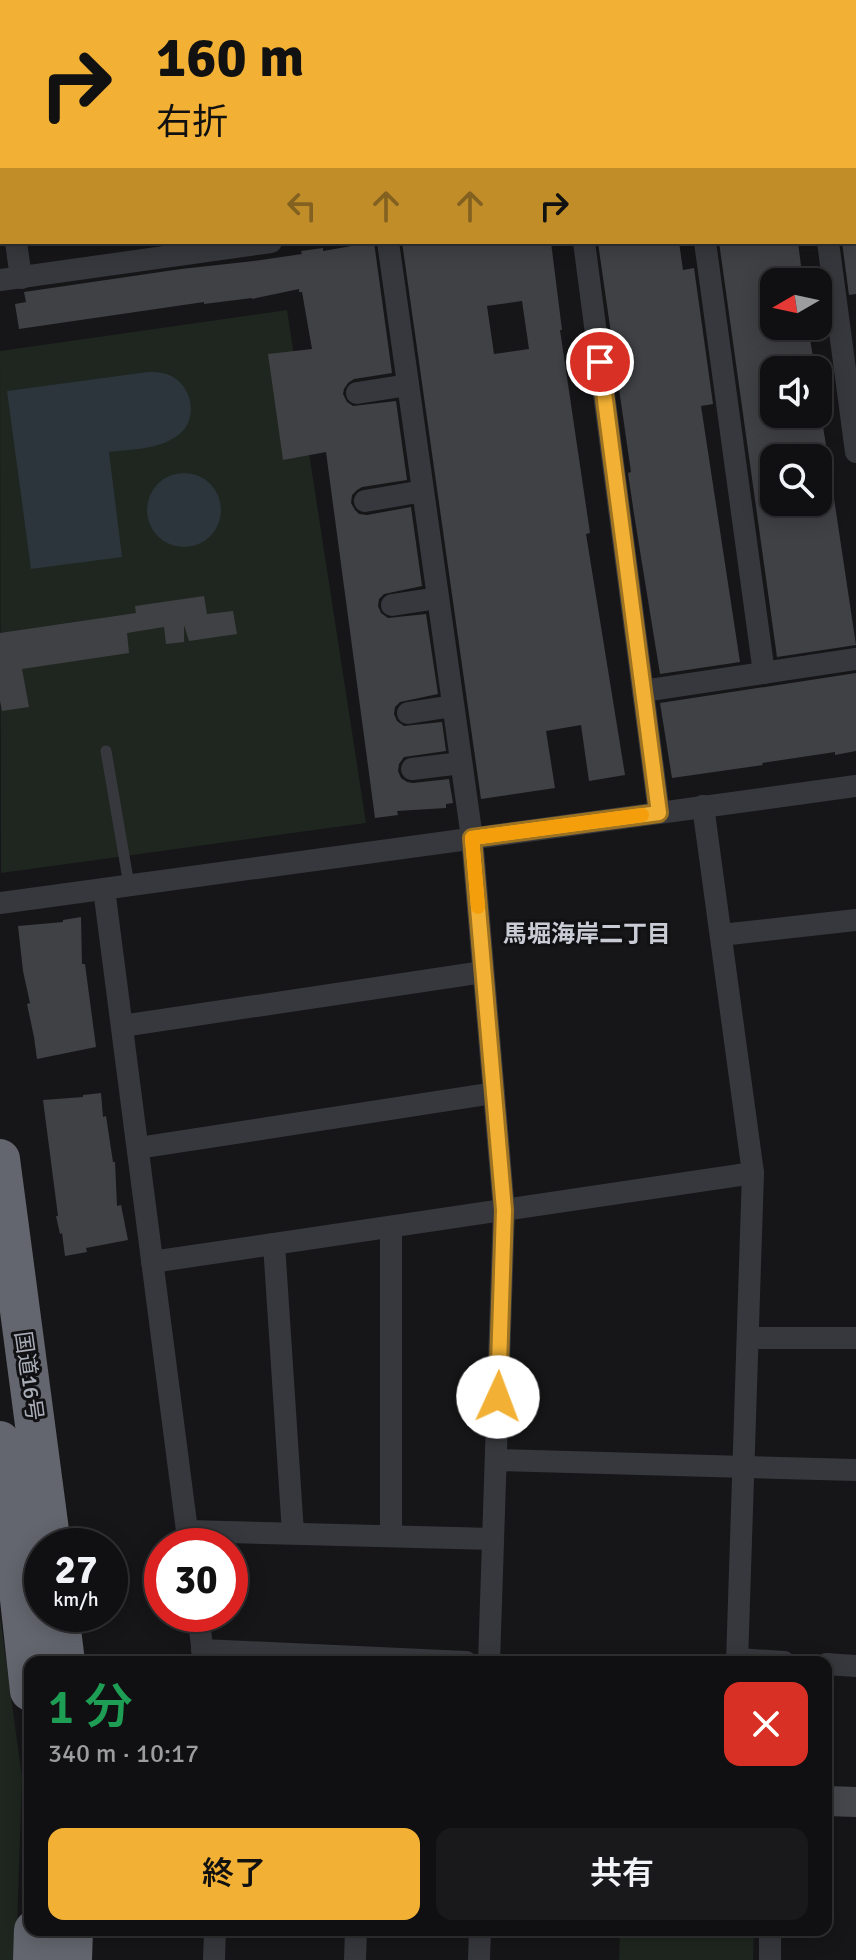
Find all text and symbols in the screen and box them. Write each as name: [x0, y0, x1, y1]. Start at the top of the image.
text: 160 m: [156, 23, 304, 92]
icon: right: [24, 32, 128, 136]
text: 右折: [156, 100, 228, 145]
icon: left: [280, 184, 324, 228]
icon: ahead: [364, 184, 408, 228]
icon: ahead: [448, 184, 492, 228]
icon: right: [532, 184, 576, 228]
north arrow: [760, 268, 832, 340]
map controls: [760, 268, 832, 516]
pin: [566, 328, 634, 396]
icon: arrive: [578, 340, 622, 384]
button: sound: [760, 356, 832, 428]
button: search: [760, 444, 832, 516]
district label: 馬堀海岸二丁目: [503, 919, 671, 949]
street label: 国道16号: [9, 1330, 49, 1422]
position arrow: [456, 1355, 540, 1439]
speed limit sign: 30: [144, 1528, 248, 1632]
text: 27: [54, 1545, 98, 1595]
text: km/h: [53, 1587, 99, 1612]
text: 1 分: [48, 1678, 132, 1737]
button: close: [724, 1682, 808, 1766]
text: 340 m · 10:17: [48, 1738, 199, 1770]
button: 終了: [48, 1828, 420, 1920]
button: 共有: [436, 1828, 808, 1920]

